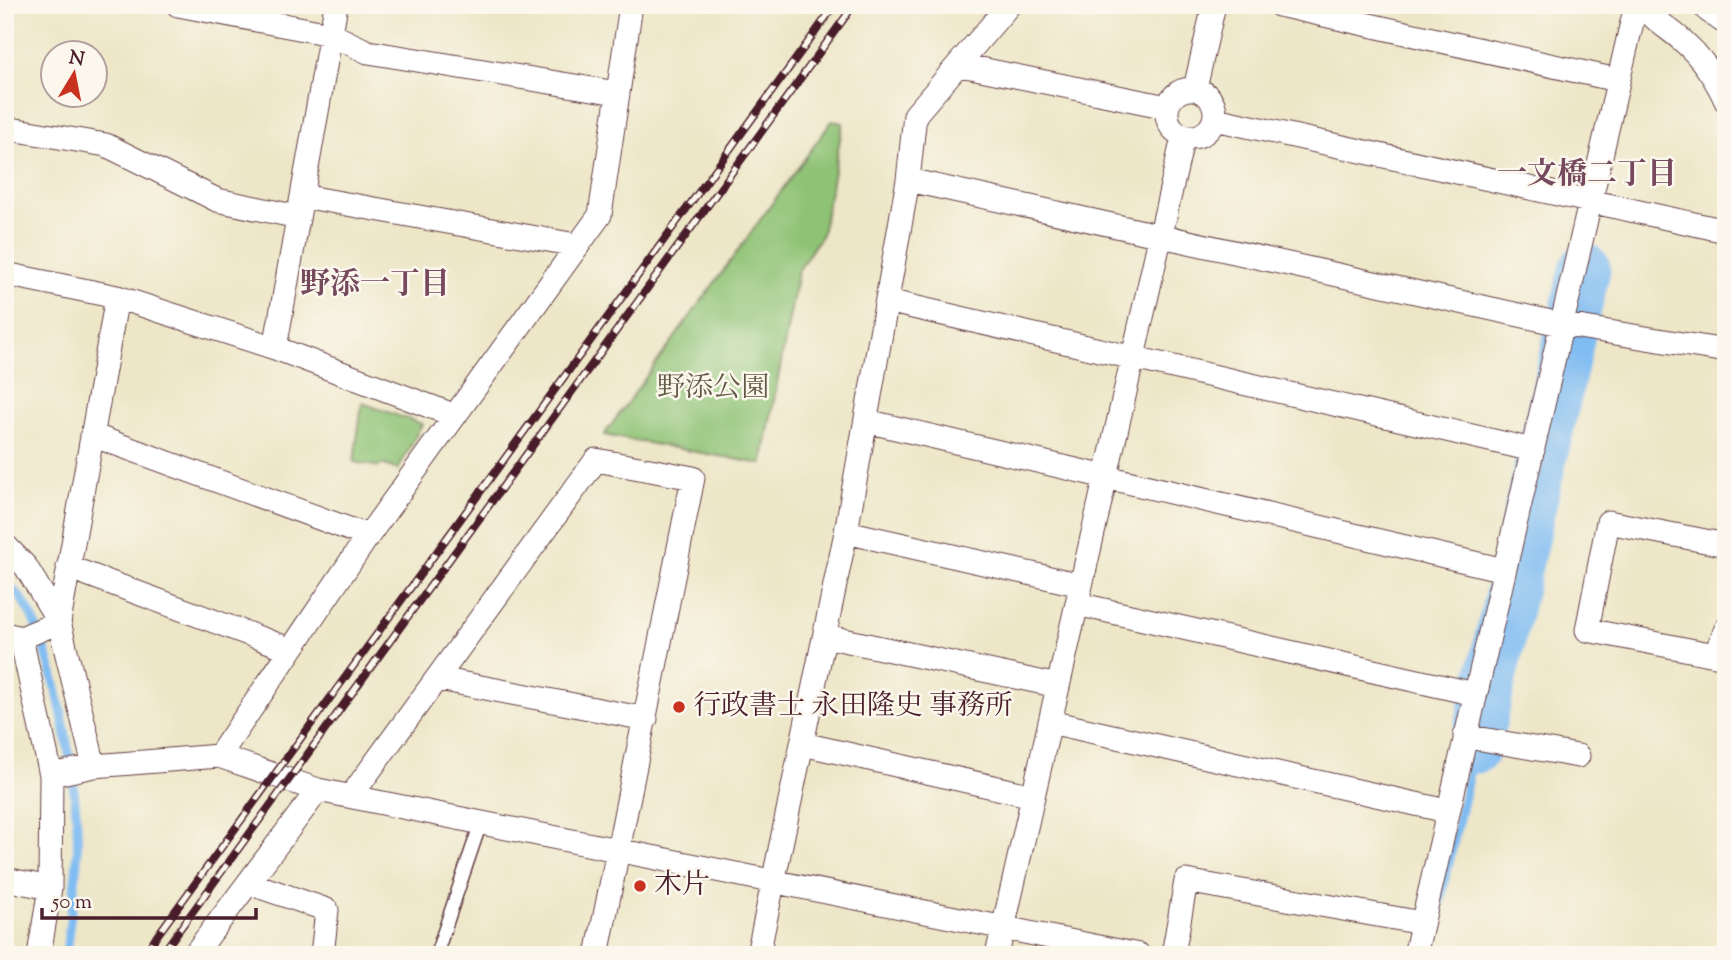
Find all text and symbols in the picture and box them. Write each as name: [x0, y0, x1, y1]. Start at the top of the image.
north arrow: [38, 38, 108, 108]
text: N: [67, 45, 86, 74]
district label: 一文橋二丁目: [1497, 154, 1677, 197]
district label: 野添一丁目: [300, 264, 450, 307]
park label: 野添公園: [657, 369, 769, 409]
place label: 行政書士 永田隆史 事務所: [693, 687, 1013, 727]
marker: 行政書士 永田隆史 事務所: [671, 699, 687, 715]
place label: 木片: [654, 866, 710, 906]
scale bar: [42, 876, 256, 920]
marker: 木片: [632, 878, 648, 894]
text: 50 m: [51, 888, 92, 918]

